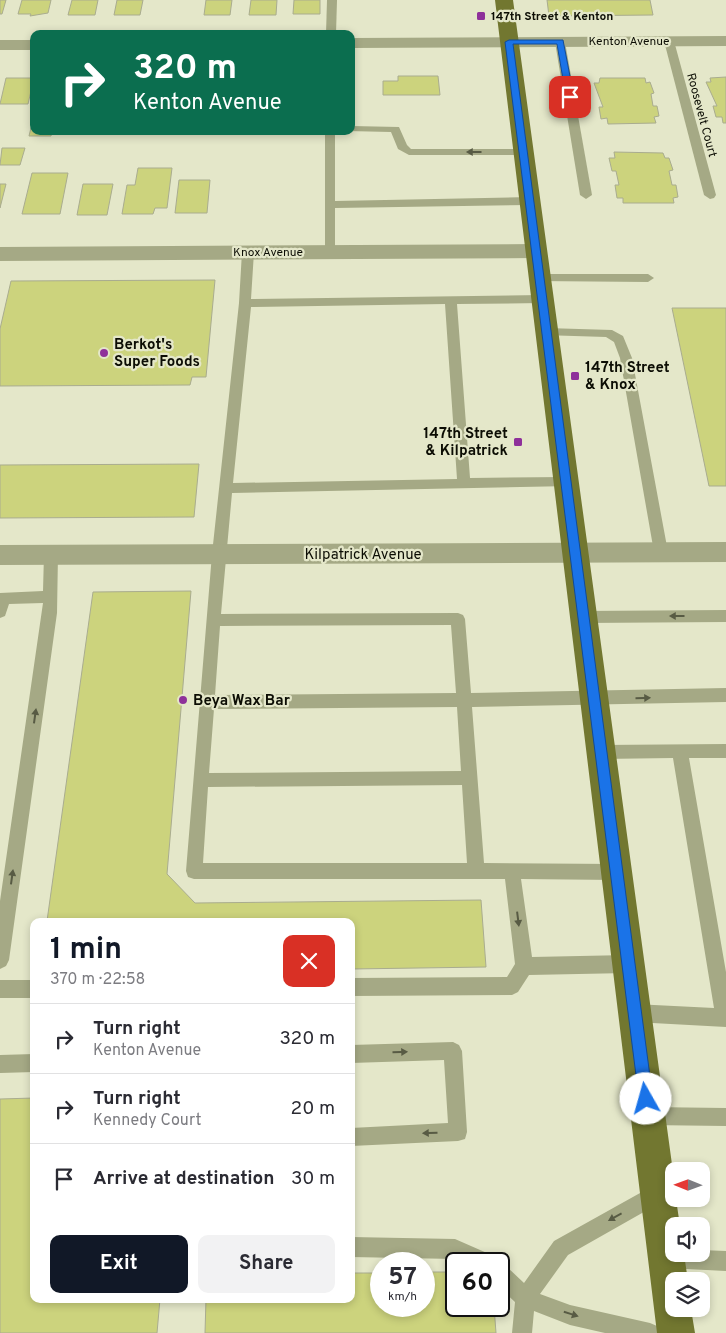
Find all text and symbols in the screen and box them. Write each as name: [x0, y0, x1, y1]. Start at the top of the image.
place label: 147th Street & Kenton: [491, 9, 613, 25]
marker: 147th Street & Kenton: [475, 10, 487, 22]
street label: Kenton Avenue: [588, 34, 670, 50]
text: 320 m: [133, 47, 237, 91]
icon: right: [50, 50, 115, 115]
street label: Roosevelt Court: [682, 71, 720, 159]
pin: [549, 76, 591, 118]
icon: arrive: [556, 83, 584, 111]
text: Kenton Avenue: [133, 90, 282, 117]
one-way arrow: [466, 148, 482, 156]
street label: Knox Avenue: [233, 245, 303, 261]
place label: Berkot's Super Foods: [114, 336, 200, 372]
marker: Berkot's Super Foods: [98, 347, 110, 359]
place label: 147th Street & Knox: [585, 359, 670, 395]
marker: 147th Street & Knox: [569, 370, 581, 382]
place label: 147th Street & Kilpatrick: [423, 425, 508, 461]
marker: 147th Street & Kilpatrick: [512, 436, 524, 448]
street label: Kilpatrick Avenue: [304, 546, 422, 565]
one-way arrow: [669, 612, 685, 620]
place label: Beya Wax Bar: [193, 692, 291, 711]
one-way arrow: [635, 693, 651, 701]
marker: Beya Wax Bar: [177, 694, 189, 706]
one-way arrow: [31, 708, 39, 724]
one-way arrow: [8, 869, 16, 885]
one-way arrow: [514, 911, 522, 927]
text: 1 min: [50, 932, 122, 969]
button: close: [283, 935, 335, 987]
text: 370 m · 22:58: [50, 970, 145, 990]
text: Turn right: [93, 1017, 181, 1041]
icon: right: [50, 1025, 78, 1053]
text: 320 m: [280, 1027, 335, 1051]
text: Kenton Avenue: [93, 1041, 201, 1061]
one-way arrow: [392, 1048, 408, 1056]
position arrow: [619, 1072, 671, 1124]
text: Turn right: [93, 1087, 181, 1111]
icon: right: [50, 1095, 78, 1123]
text: 20 m: [291, 1097, 335, 1121]
text: Kennedy Court: [93, 1111, 202, 1131]
one-way arrow: [422, 1129, 438, 1137]
north arrow: [665, 1162, 710, 1208]
map controls: [665, 1162, 710, 1317]
icon: arrive: [50, 1165, 78, 1193]
text: Arrive at destination: [93, 1167, 274, 1191]
text: 30 m: [291, 1167, 335, 1191]
one-way arrow: [608, 1213, 623, 1221]
button: sound: [665, 1217, 710, 1262]
button: Exit: [50, 1235, 188, 1293]
button: Share: [198, 1235, 335, 1293]
speed limit sign: 60: [445, 1252, 510, 1317]
text: 57: [388, 1262, 417, 1294]
button: layers: [665, 1272, 710, 1317]
text: km/h: [388, 1289, 417, 1305]
one-way arrow: [563, 1311, 578, 1319]

